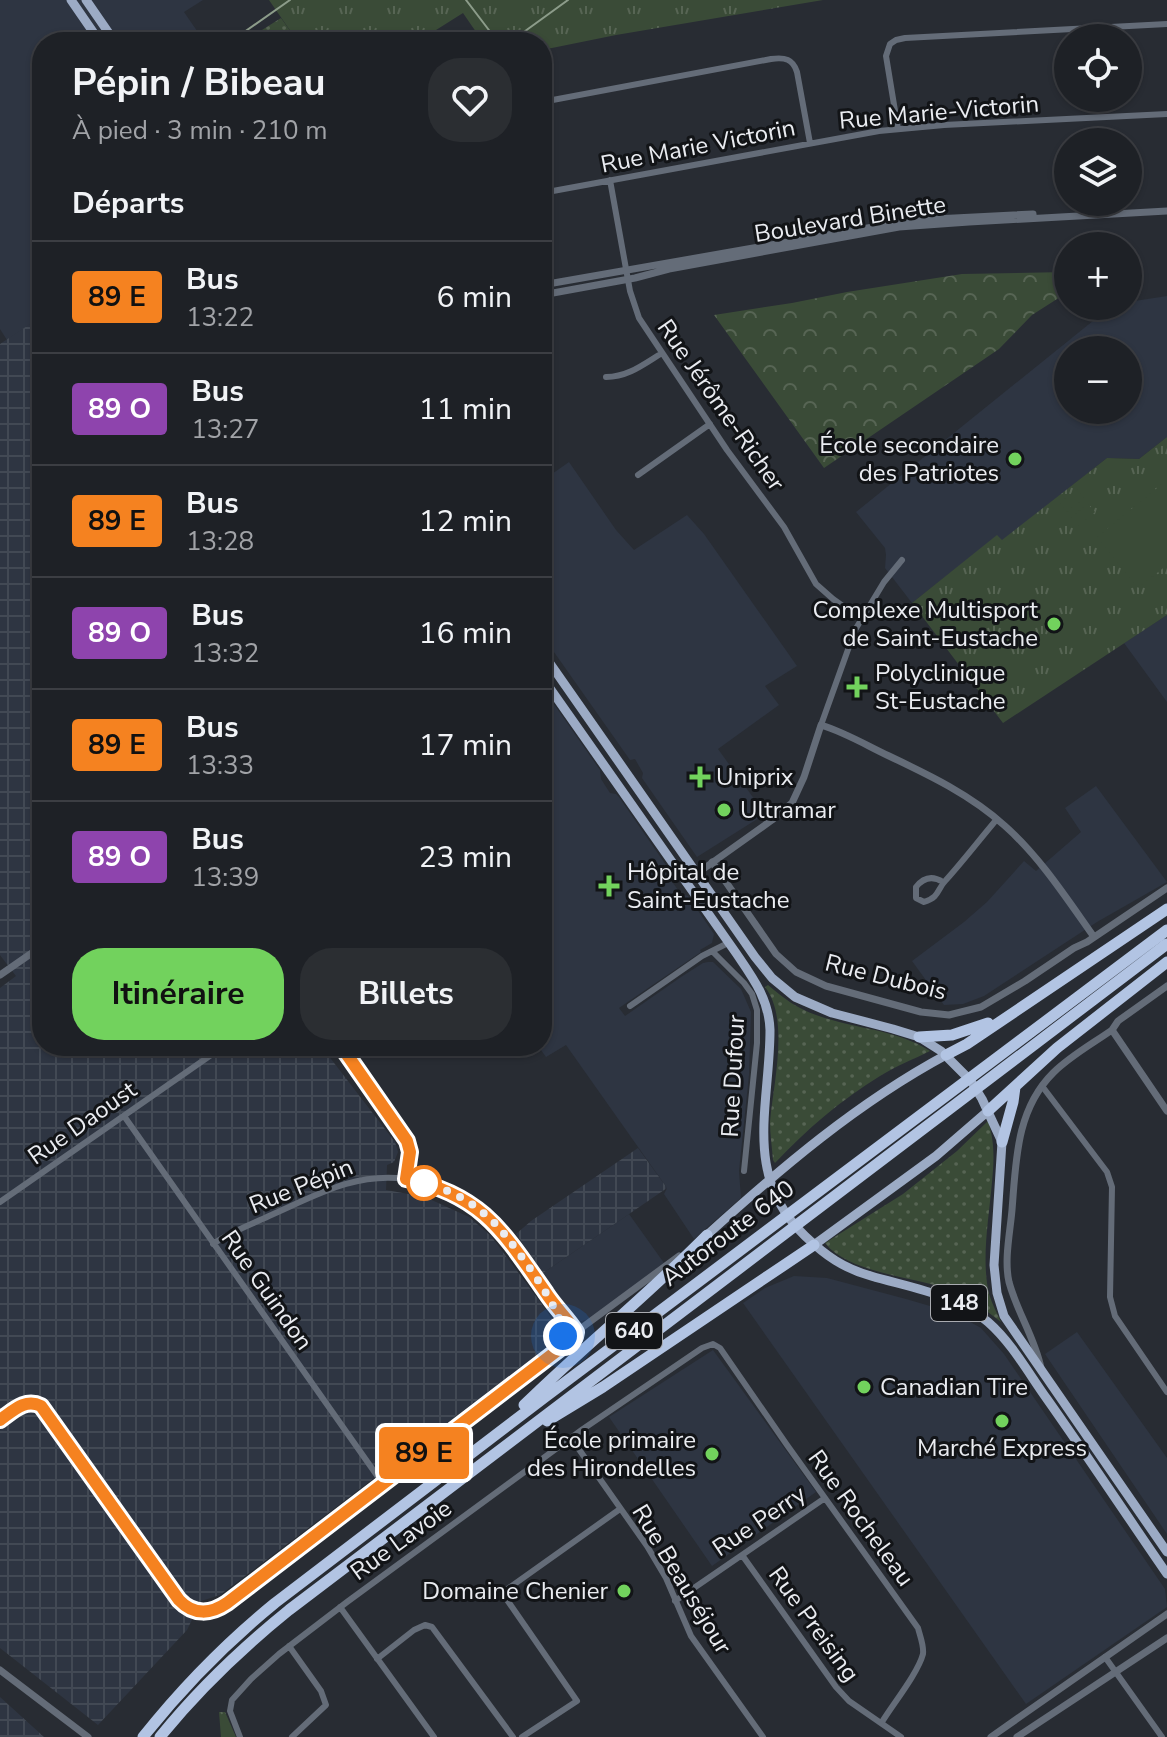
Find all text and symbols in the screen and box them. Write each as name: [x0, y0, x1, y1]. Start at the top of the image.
map controls: [1054, 24, 1142, 424]
button: locate: [1054, 24, 1142, 112]
text: Pépin / Bibeau: [72, 57, 326, 108]
button: heart: [428, 58, 512, 142]
street label: Rue Marie-Victorin: [838, 87, 1040, 137]
street label: Rue Marie Victorin: [598, 111, 798, 181]
text: À pied · 3 min · 210 m: [72, 113, 327, 148]
button: layers: [1054, 128, 1142, 216]
text: Départs: [72, 183, 184, 224]
street label: Boulevard Binette: [752, 188, 948, 250]
button: +: [1054, 232, 1142, 320]
text: Bus: [186, 259, 239, 300]
text: 6 min: [437, 277, 512, 318]
text: 89 E: [88, 278, 146, 316]
text: 13:22: [186, 300, 254, 335]
street label: Rue Jérôme-Richer: [650, 313, 792, 497]
button: −: [1054, 336, 1142, 424]
text: Bus: [191, 371, 244, 412]
text: 11 min: [419, 389, 512, 430]
text: 89 O: [88, 390, 151, 428]
text: 13:27: [191, 412, 259, 447]
place label: École secondaire des Patriotes: [819, 429, 999, 489]
marker: École secondaire des Patriotes: [1006, 450, 1024, 468]
text: Bus: [186, 483, 239, 524]
text: 12 min: [419, 501, 512, 542]
text: 89 E: [88, 502, 146, 540]
text: 13:28: [186, 524, 254, 559]
place label: Complexe Multisport de Saint-Eustache: [813, 594, 1039, 654]
text: Bus: [191, 595, 244, 636]
text: 16 min: [419, 613, 512, 654]
text: 89 O: [88, 614, 151, 652]
marker: Complexe Multisport de Saint-Eustache: [1045, 615, 1063, 633]
text: 13:32: [191, 636, 259, 671]
place label: Polyclinique St-Eustache: [875, 657, 1006, 717]
marker: Polyclinique St-Eustache: [846, 676, 868, 698]
text: Bus: [186, 707, 239, 748]
text: 17 min: [419, 725, 512, 766]
text: 89 E: [88, 726, 146, 764]
text: 13:33: [186, 748, 254, 783]
place label: Uniprix: [716, 761, 794, 793]
marker: Uniprix: [691, 768, 709, 786]
place label: Ultramar: [740, 794, 836, 826]
marker: Ultramar: [715, 801, 733, 819]
text: Bus: [191, 819, 244, 860]
text: 23 min: [419, 837, 512, 878]
text: 89 O: [88, 838, 151, 876]
place label: Hôpital de Saint-Eustache: [627, 856, 790, 916]
text: 13:39: [191, 860, 259, 895]
marker: Hôpital de Saint-Eustache: [598, 875, 620, 897]
street label: Rue Dubois: [822, 946, 950, 1008]
button: Itinéraire: [72, 948, 284, 1040]
button: Billets: [300, 948, 512, 1040]
street label: Rue Dufour: [714, 1013, 752, 1138]
street label: Rue Daoust: [21, 1074, 143, 1172]
street label: Rue Pépin: [244, 1151, 358, 1221]
unlabelled marker: [407, 1166, 441, 1200]
street label: Autoroute 640: [655, 1173, 801, 1293]
street label: Rue Guindon: [214, 1224, 320, 1356]
road number: 148: [931, 1285, 987, 1321]
road number: 640: [606, 1313, 662, 1349]
your location: [543, 1316, 583, 1356]
place label: Canadian Tire: [880, 1371, 1028, 1403]
marker: Canadian Tire: [855, 1378, 873, 1396]
marker: Marché Express: [993, 1412, 1011, 1430]
place label: École primaire des Hirondelles: [527, 1424, 696, 1484]
line badge: 89 E: [368, 1427, 480, 1479]
place label: Marché Express: [917, 1432, 1087, 1464]
text: 89 E: [395, 1434, 453, 1472]
street label: Rue Rocheleau: [801, 1443, 921, 1593]
marker: École primaire des Hirondelles: [703, 1445, 721, 1463]
street label: Rue Perry: [706, 1478, 812, 1564]
street label: Rue Lavoie: [344, 1492, 458, 1588]
street label: Rue Beauséjour: [625, 1498, 739, 1660]
street label: Rue Preising: [761, 1560, 867, 1688]
place label: Domaine Chenier: [422, 1575, 608, 1607]
marker: Domaine Chenier: [615, 1582, 633, 1600]

